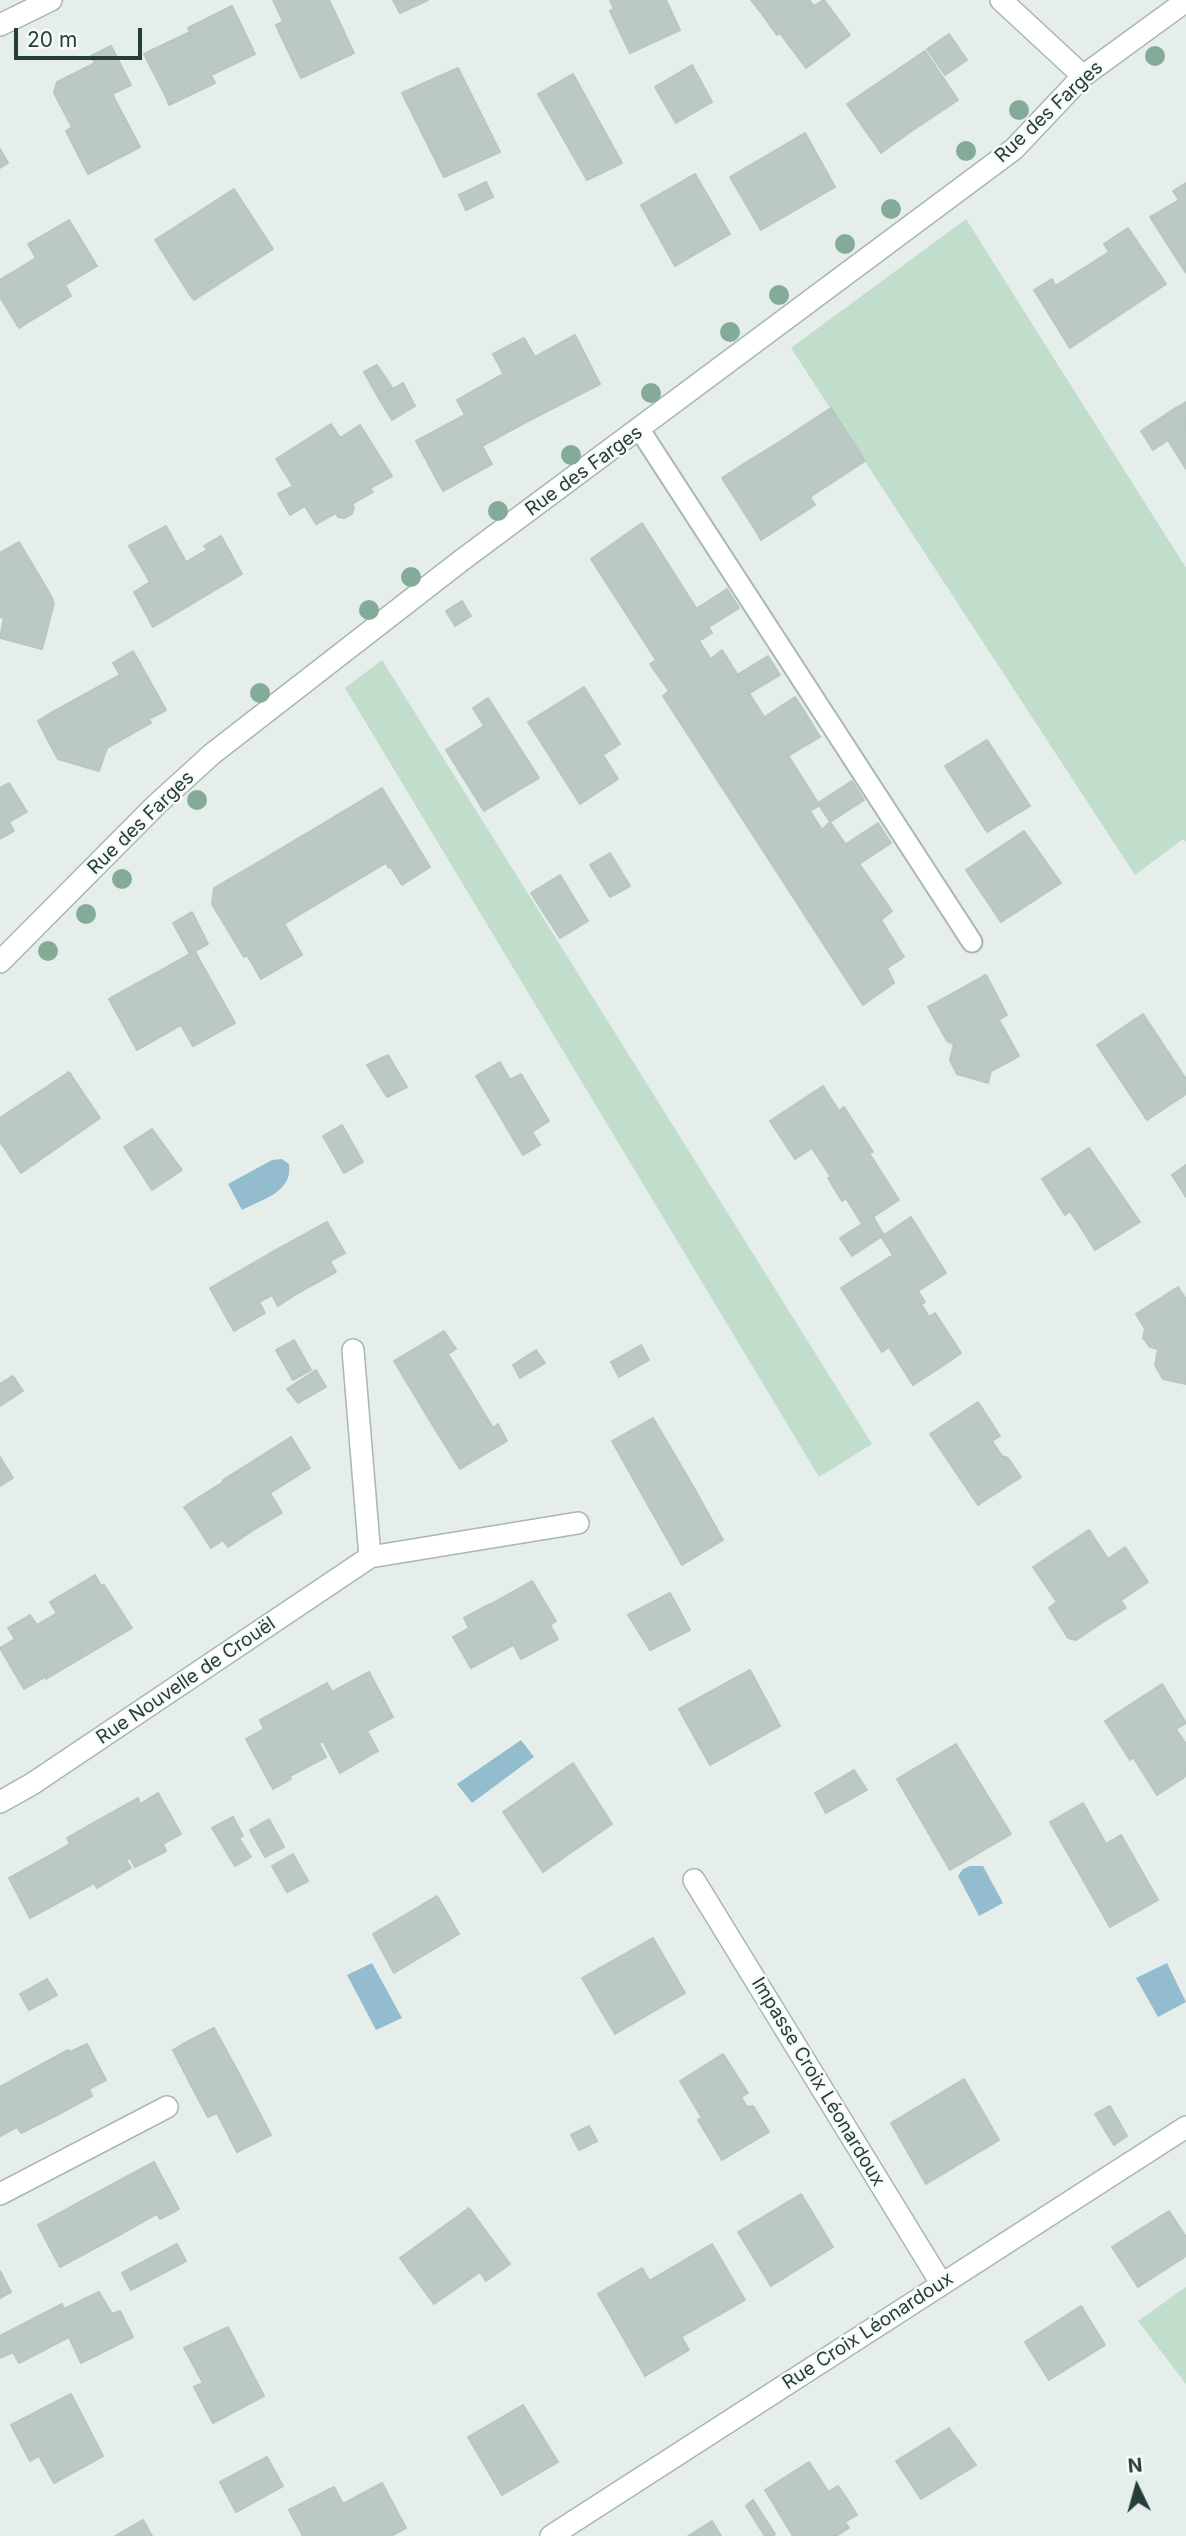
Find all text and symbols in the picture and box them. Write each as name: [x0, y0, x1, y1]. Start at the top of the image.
scale bar: [18, 14, 145, 58]
text: 20 m: [27, 27, 77, 52]
street label: Rue des Farges: [990, 56, 1108, 168]
street label: Rue des Farges: [521, 421, 647, 521]
street label: Rue des Farges: [83, 767, 199, 879]
street label: Rue Nouvelle de Crouël: [92, 1613, 280, 1749]
street label: Impasse Croix Léonardoux: [746, 1973, 890, 2191]
street label: Rue Croix Léonardoux: [778, 2267, 958, 2395]
north arrow: [1102, 2452, 1172, 2522]
text: N: [1127, 2453, 1143, 2478]

